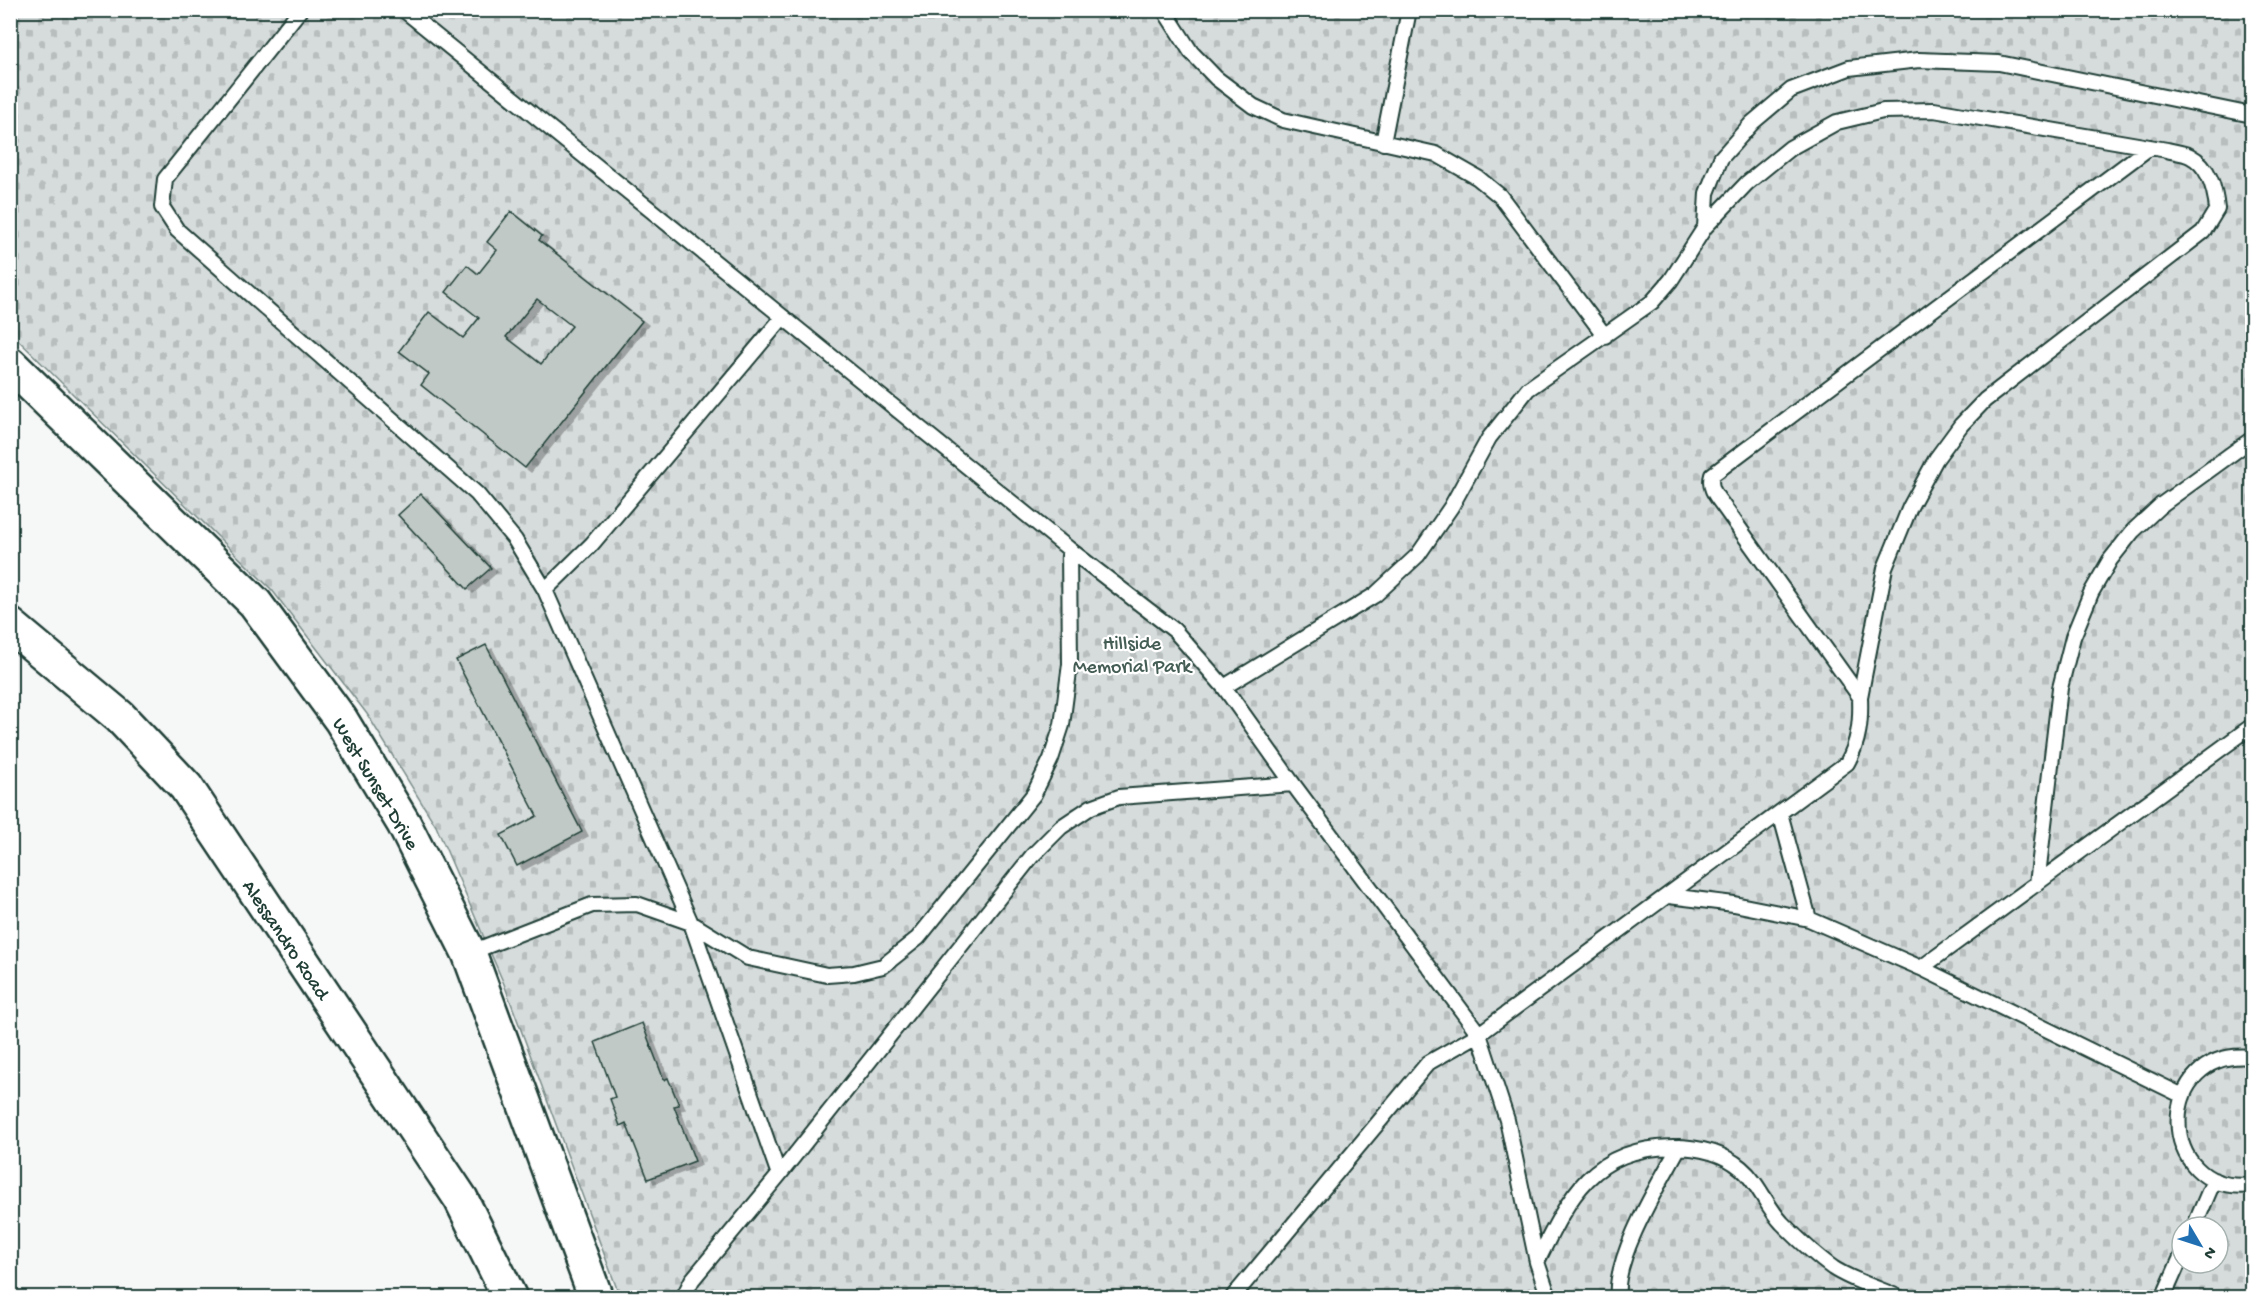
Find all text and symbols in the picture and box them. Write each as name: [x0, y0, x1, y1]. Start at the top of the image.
park label: Hillside Memorial Park: [1073, 634, 1193, 680]
street label: West Sunset Drive: [326, 715, 423, 856]
street label: Alessandro Road: [236, 877, 334, 1007]
north arrow: [2170, 1215, 2230, 1275]
text: N: [2198, 1242, 2220, 1263]

